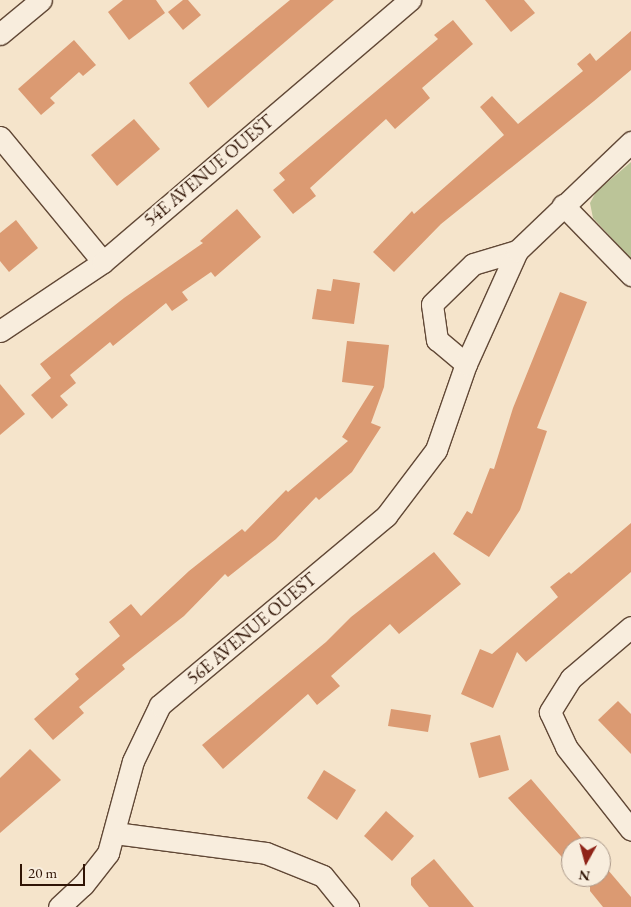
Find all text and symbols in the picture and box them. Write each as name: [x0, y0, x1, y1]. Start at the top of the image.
street label: 54E AVENUE OUEST: [140, 111, 278, 231]
street label: 56E AVENUE OUEST: [183, 569, 321, 689]
north arrow: [561, 837, 611, 887]
scale bar: [22, 854, 88, 886]
text: 20 m: [28, 863, 57, 882]
text: N: [578, 866, 591, 886]

